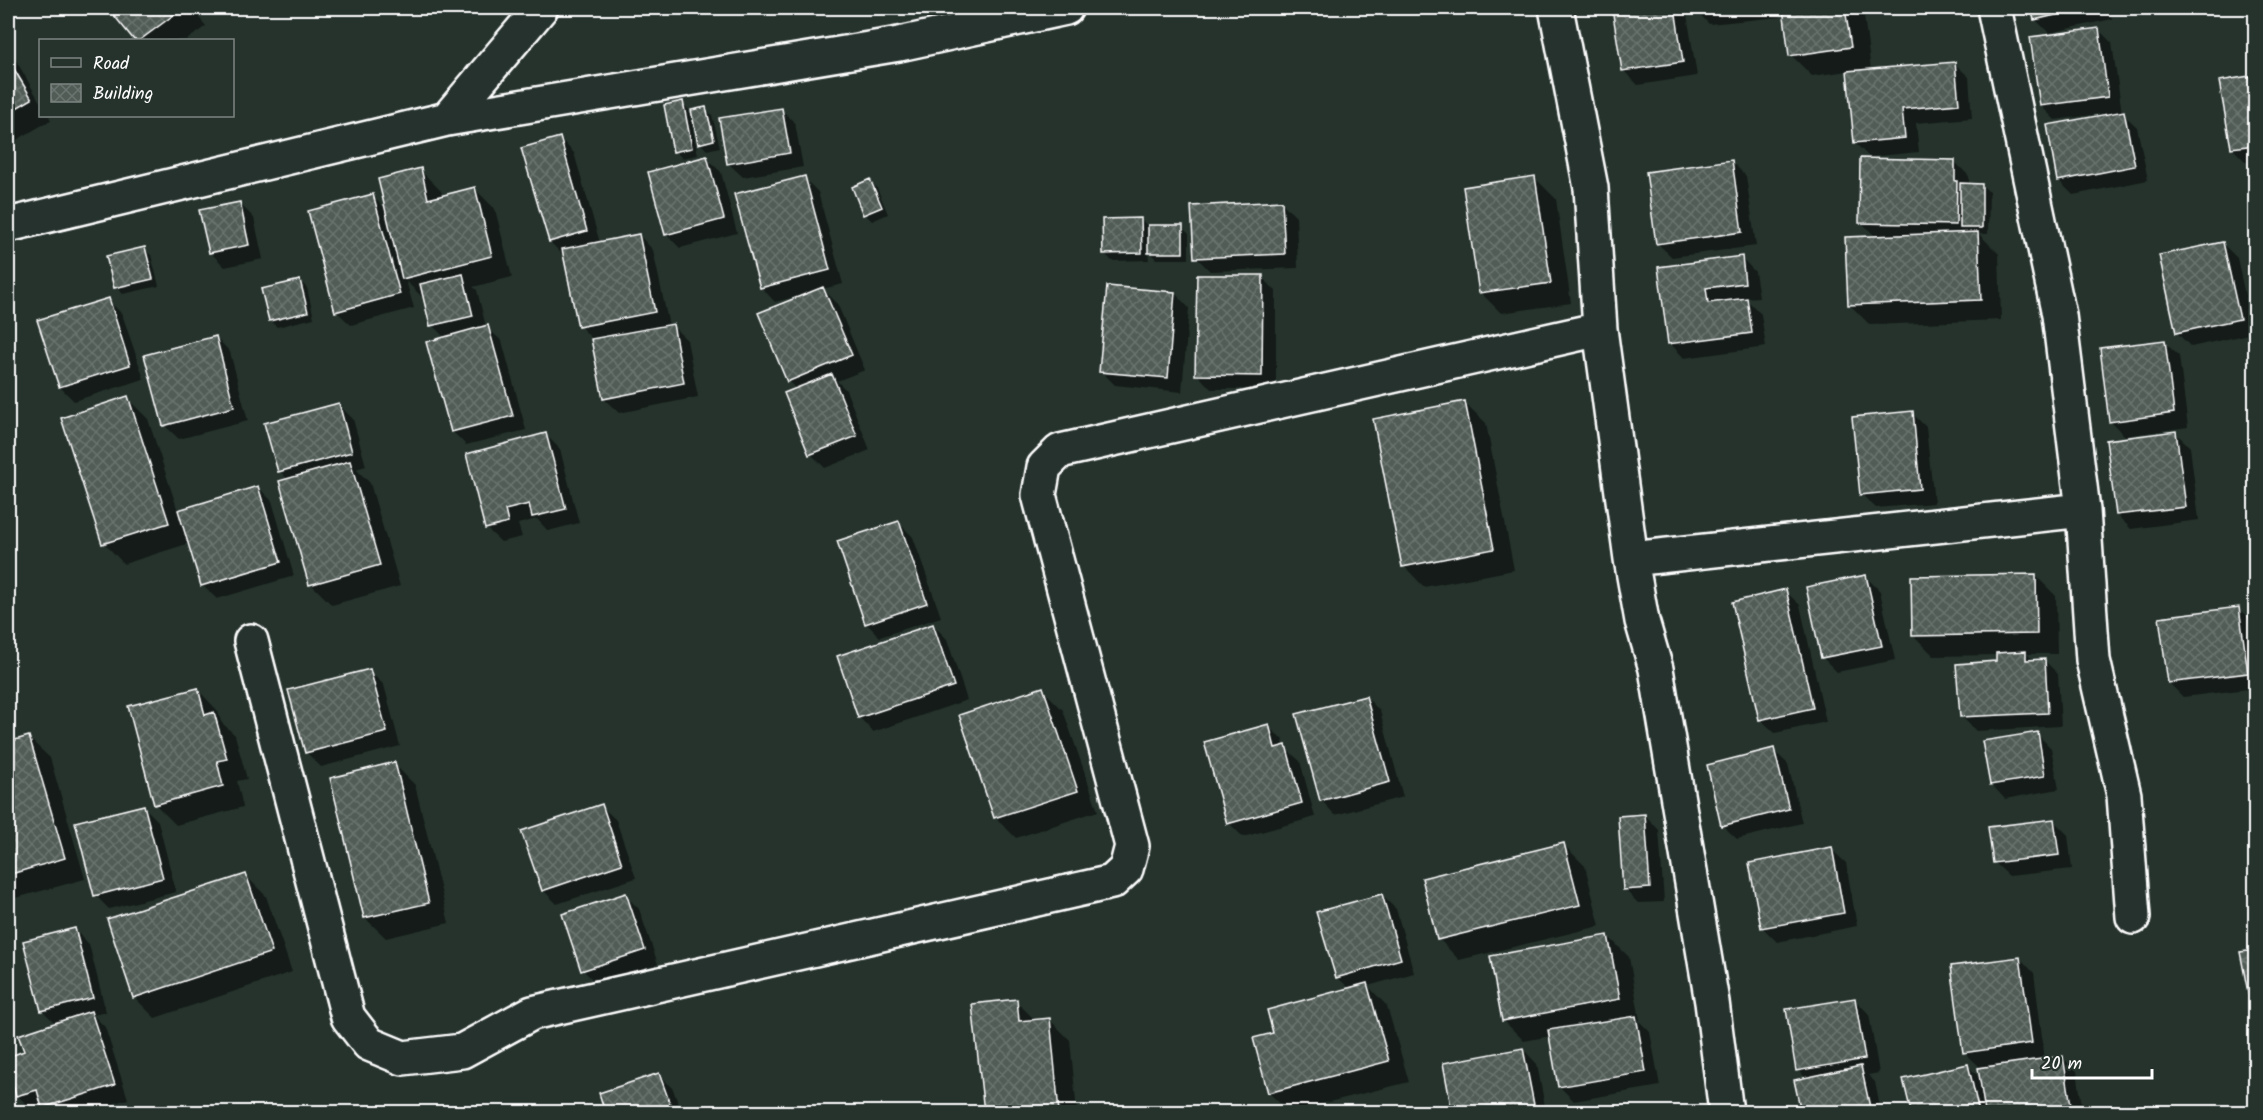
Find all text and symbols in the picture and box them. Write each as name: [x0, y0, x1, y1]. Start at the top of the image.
legend: [39, 39, 234, 117]
text: Road: [93, 50, 130, 79]
text: Building: [93, 80, 153, 109]
scale bar: [2032, 1042, 2152, 1080]
text: 20 m: [2041, 1050, 2082, 1079]

